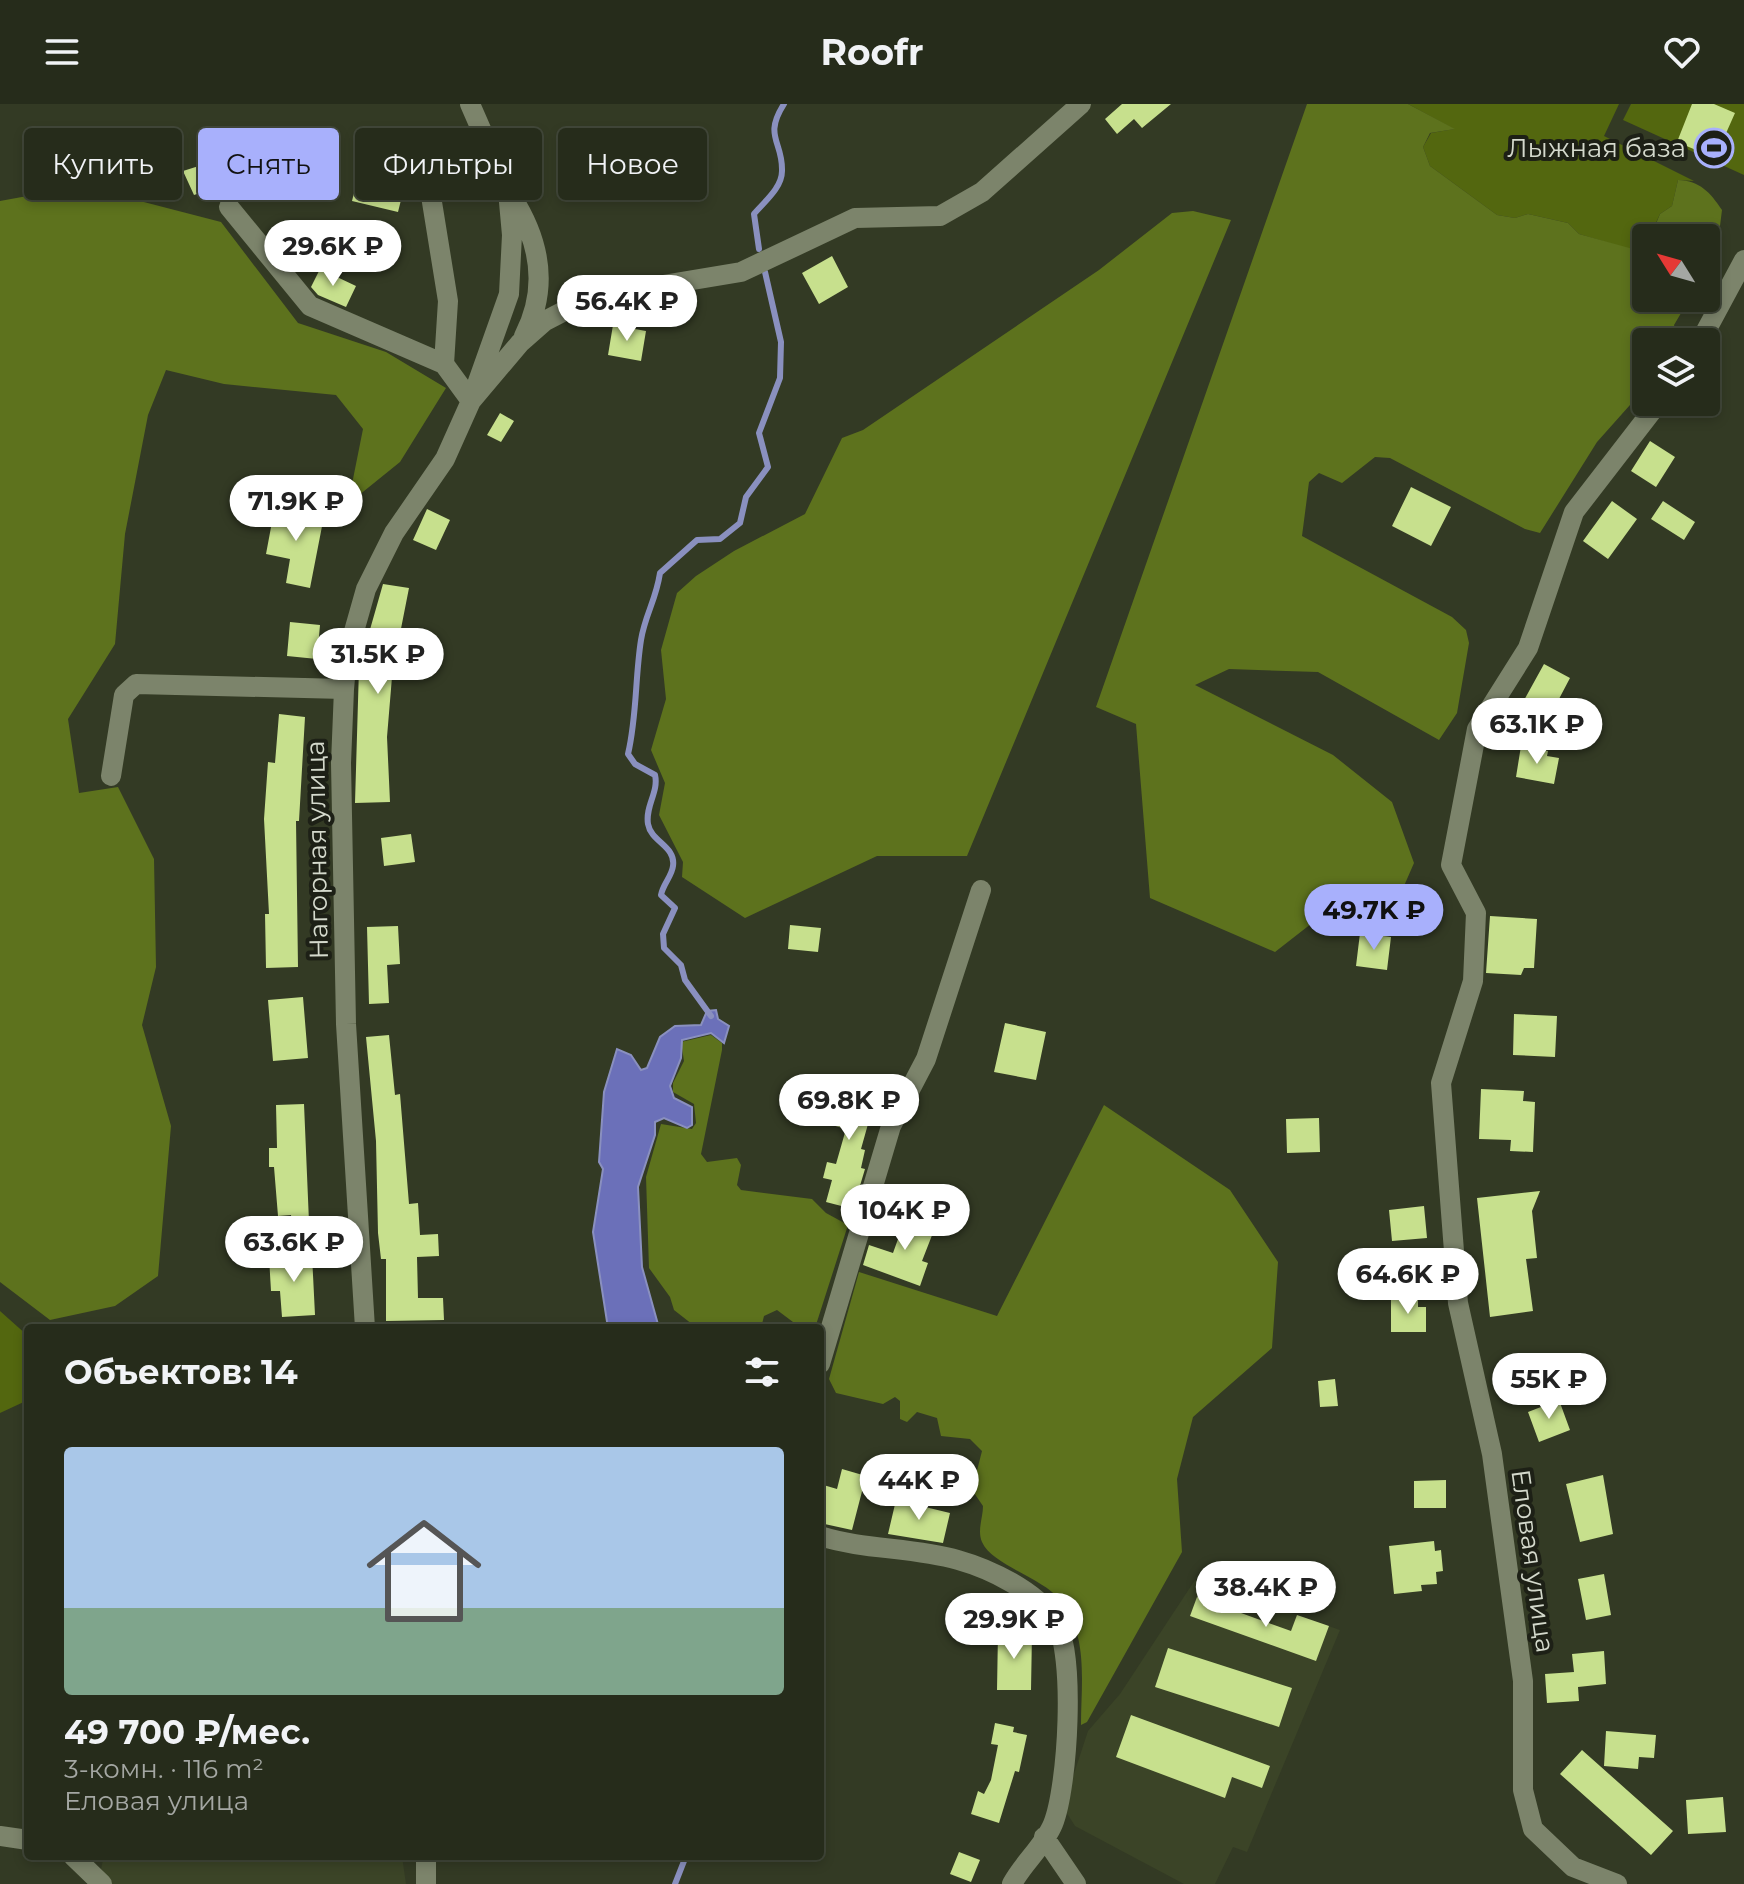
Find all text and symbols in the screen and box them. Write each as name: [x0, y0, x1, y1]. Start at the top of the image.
icon: menu: [40, 30, 84, 74]
text: Roofr: [820, 30, 924, 74]
icon: heart: [1660, 30, 1704, 74]
sports icon: Лыжная база: [1693, 127, 1735, 169]
chip: Купить: [24, 128, 182, 200]
chip: Снять: [198, 128, 339, 200]
chip: Фильтры: [355, 128, 542, 200]
chip: Новое: [558, 128, 707, 200]
place label: Лыжная база: [1507, 132, 1686, 164]
pin: 29.6K ₽: [259, 220, 407, 288]
north arrow: [1632, 224, 1720, 312]
map controls: [1632, 224, 1720, 416]
text: 29.6K ₽: [282, 230, 384, 262]
pin: 56.4K ₽: [553, 275, 701, 343]
text: 56.4K ₽: [575, 285, 679, 317]
button: layers: [1632, 328, 1720, 416]
pin: 71.9K ₽: [222, 475, 370, 543]
text: 71.9K ₽: [248, 485, 344, 517]
pin: 31.5K ₽: [304, 628, 452, 696]
text: 31.5K ₽: [331, 638, 425, 670]
pin: 63.1K ₽: [1463, 698, 1611, 766]
text: 63.1K ₽: [1489, 708, 1585, 740]
street label: Нагорная улица: [299, 740, 335, 960]
pin: 49.7K ₽: [1300, 884, 1448, 952]
text: 49.7K ₽: [1322, 894, 1426, 926]
pin: 69.8K ₽: [775, 1074, 923, 1142]
text: 69.8K ₽: [797, 1084, 901, 1116]
pin: 104K ₽: [840, 1184, 970, 1252]
text: 104K ₽: [859, 1194, 951, 1226]
pin: 63.6K ₽: [220, 1216, 368, 1284]
text: 63.6K ₽: [243, 1226, 345, 1258]
pin: 64.6K ₽: [1334, 1248, 1482, 1316]
text: 64.6K ₽: [1356, 1258, 1460, 1290]
icon: filters: [740, 1350, 784, 1394]
text: Объектов: 14: [64, 1351, 298, 1393]
pin: 55K ₽: [1493, 1353, 1605, 1421]
text: 55K ₽: [1510, 1363, 1588, 1395]
pin: 44K ₽: [863, 1454, 975, 1522]
text: 44K ₽: [878, 1464, 960, 1496]
street label: Еловая улица: [1504, 1467, 1562, 1655]
icon: home: [352, 1499, 496, 1643]
pin: 38.4K ₽: [1192, 1561, 1340, 1629]
text: 38.4K ₽: [1214, 1571, 1318, 1603]
pin: 29.9K ₽: [940, 1593, 1088, 1661]
text: 29.9K ₽: [963, 1603, 1065, 1635]
text: 49 700 ₽/мес.: [64, 1711, 310, 1753]
text: 3-комн. · 116 m²: [64, 1753, 264, 1785]
text: Еловая улица: [64, 1785, 249, 1817]

